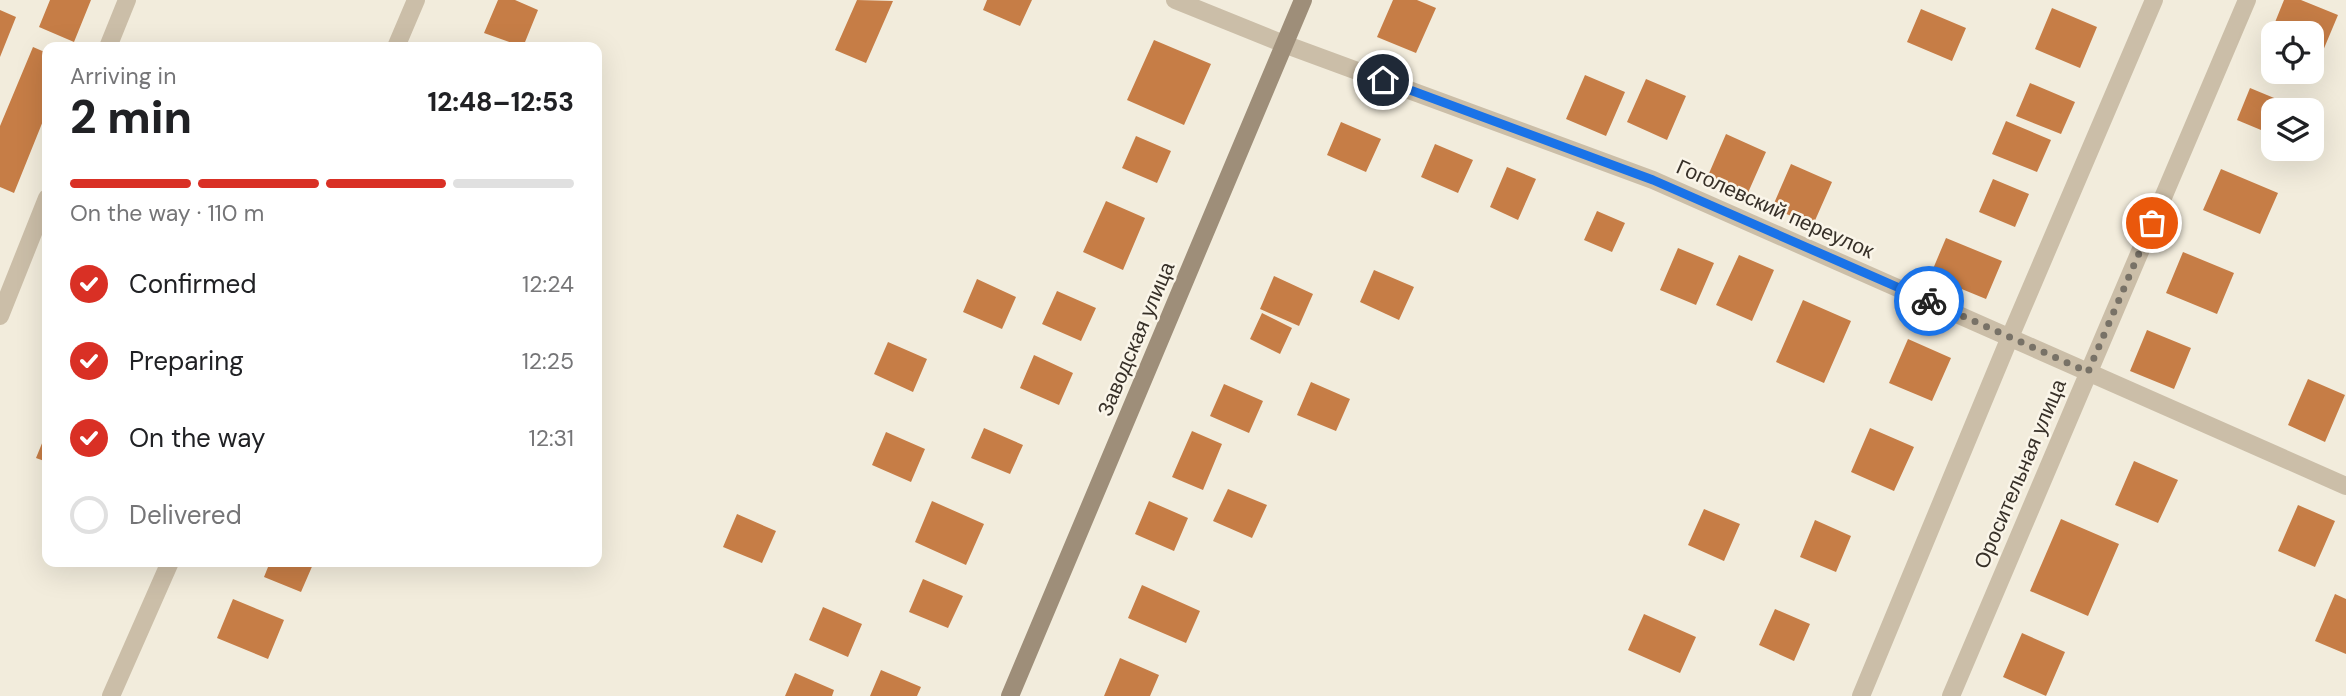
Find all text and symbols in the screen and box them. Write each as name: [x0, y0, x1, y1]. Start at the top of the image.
map controls: [2261, 21, 2324, 161]
button: locate: [2261, 21, 2324, 84]
pin: [1353, 50, 1413, 110]
text: Arriving in: [70, 61, 176, 91]
icon: home: [1364, 61, 1402, 99]
text: 12:48–12:53: [428, 85, 574, 119]
text: 2 min: [70, 87, 192, 147]
button: layers: [2261, 98, 2324, 161]
street label: Гоголевский переулок: [1672, 153, 1879, 265]
pin: [2122, 193, 2182, 253]
text: On the way · 110 m: [70, 198, 264, 228]
icon: bag: [2133, 204, 2171, 242]
street label: Заводская улица: [1091, 257, 1181, 421]
icon: check: [70, 265, 108, 303]
courier: [1894, 266, 1964, 336]
text: Confirmed: [129, 267, 256, 301]
text: 12:24: [522, 269, 574, 299]
icon: bike: [1910, 282, 1948, 320]
icon: check: [70, 342, 108, 380]
text: Preparing: [129, 344, 244, 378]
text: 12:25: [522, 346, 574, 376]
street label: Оросительная улица: [1967, 375, 2073, 573]
icon: check: [70, 419, 108, 457]
text: On the way: [129, 421, 265, 455]
text: 12:31: [529, 423, 574, 453]
text: Delivered: [129, 498, 242, 532]

